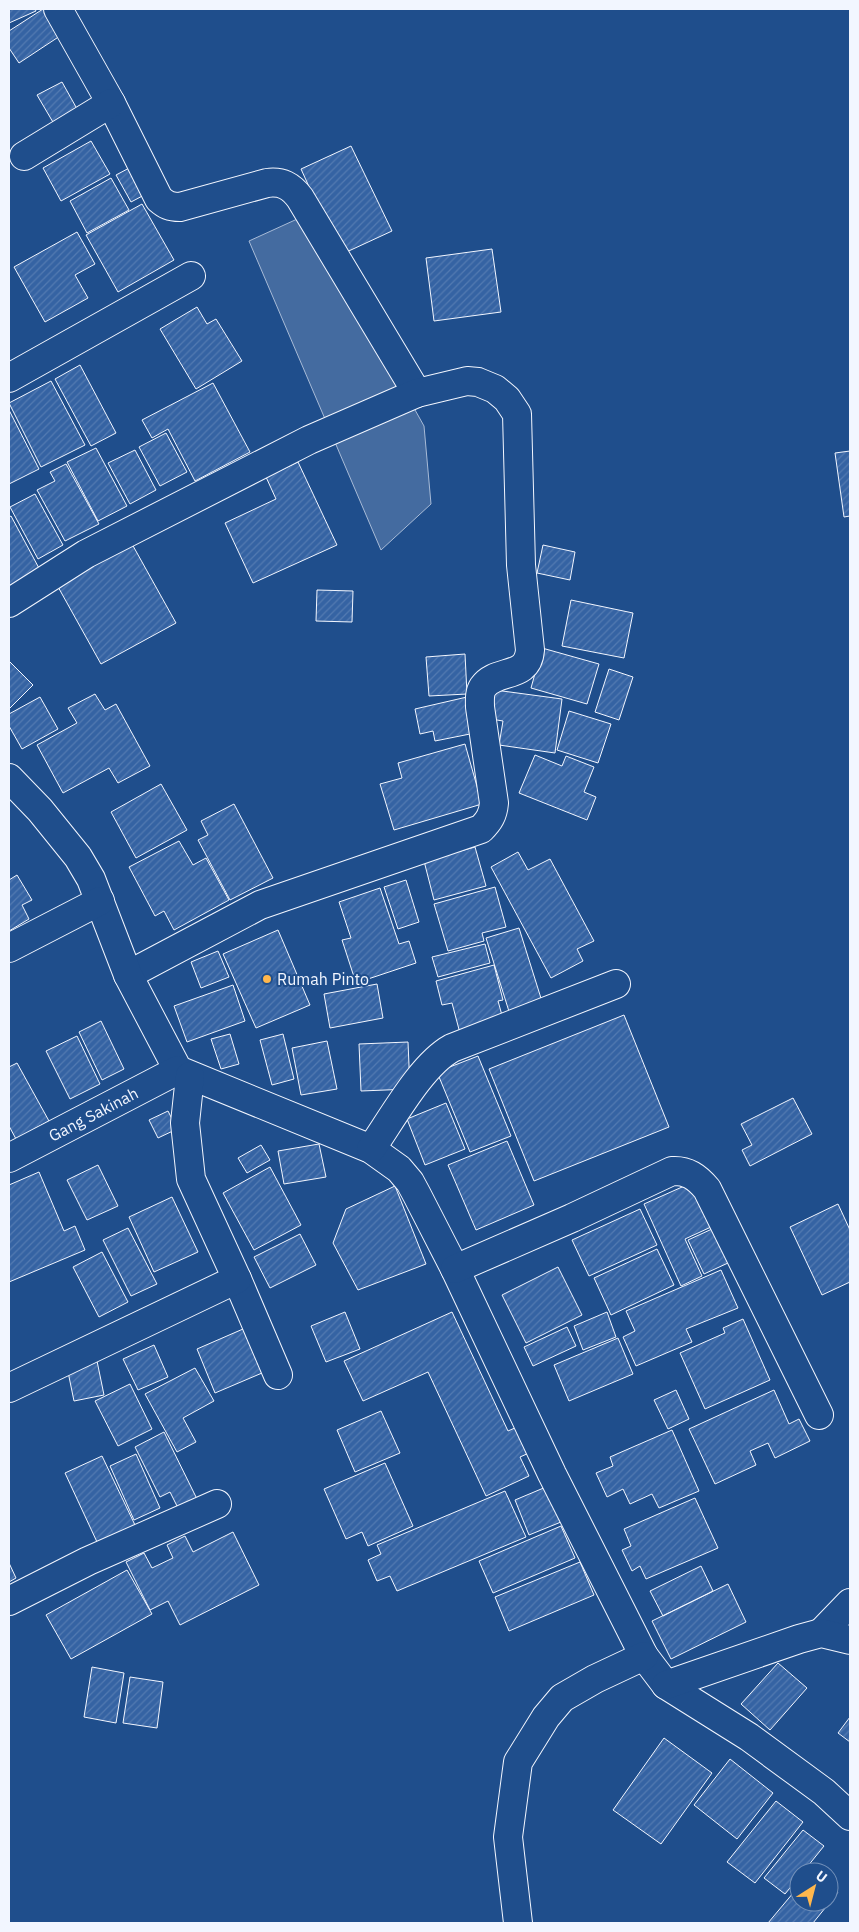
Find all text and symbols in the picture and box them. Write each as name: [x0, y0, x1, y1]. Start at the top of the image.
place label: Rumah Pinto: [277, 969, 369, 989]
marker: Rumah Pinto: [261, 973, 273, 985]
street label: Gang Sakinah: [45, 1083, 141, 1146]
north arrow: [789, 1862, 839, 1912]
text: U: [812, 1866, 831, 1887]

